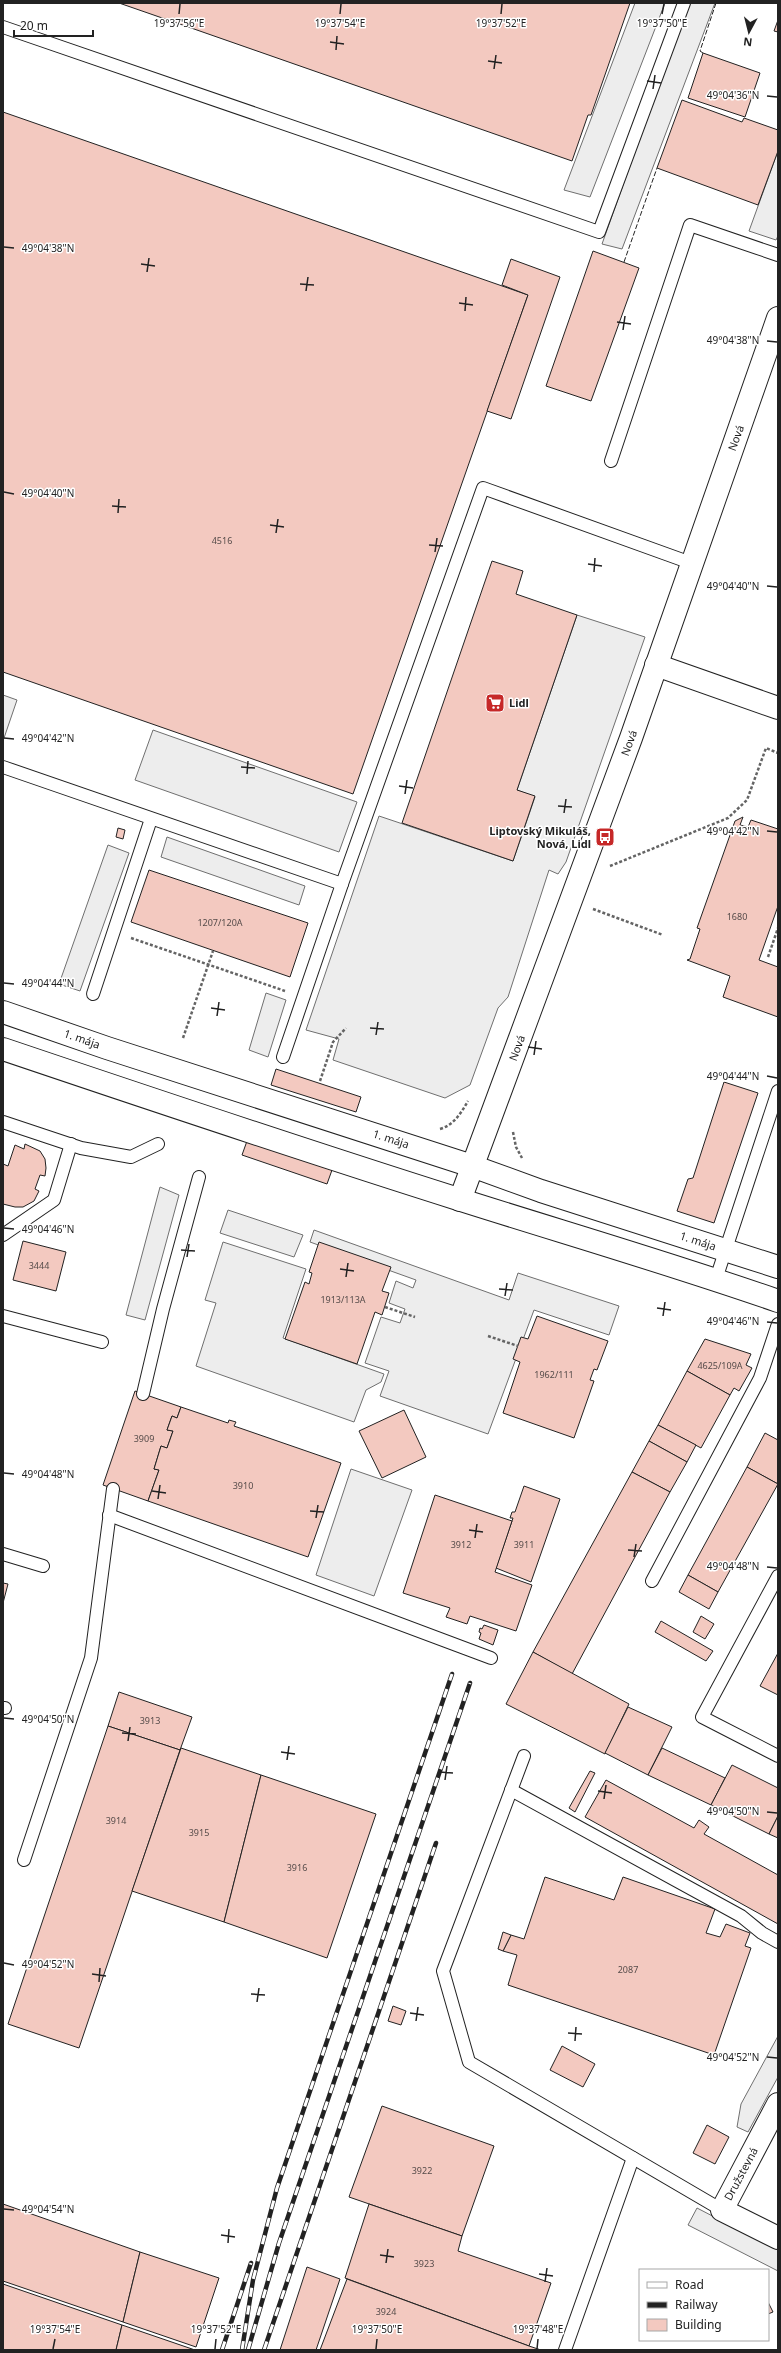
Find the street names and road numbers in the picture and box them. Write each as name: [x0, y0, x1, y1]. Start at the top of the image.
street label: Nová: [724, 423, 747, 453]
street label: Nová: [617, 728, 640, 758]
street label: 1. mája: [62, 1025, 102, 1052]
street label: Nová: [505, 1033, 528, 1063]
street label: 1. mája: [371, 1126, 411, 1151]
street label: 1. mája: [678, 1228, 718, 1253]
street label: Družstevná: [720, 2144, 761, 2203]

